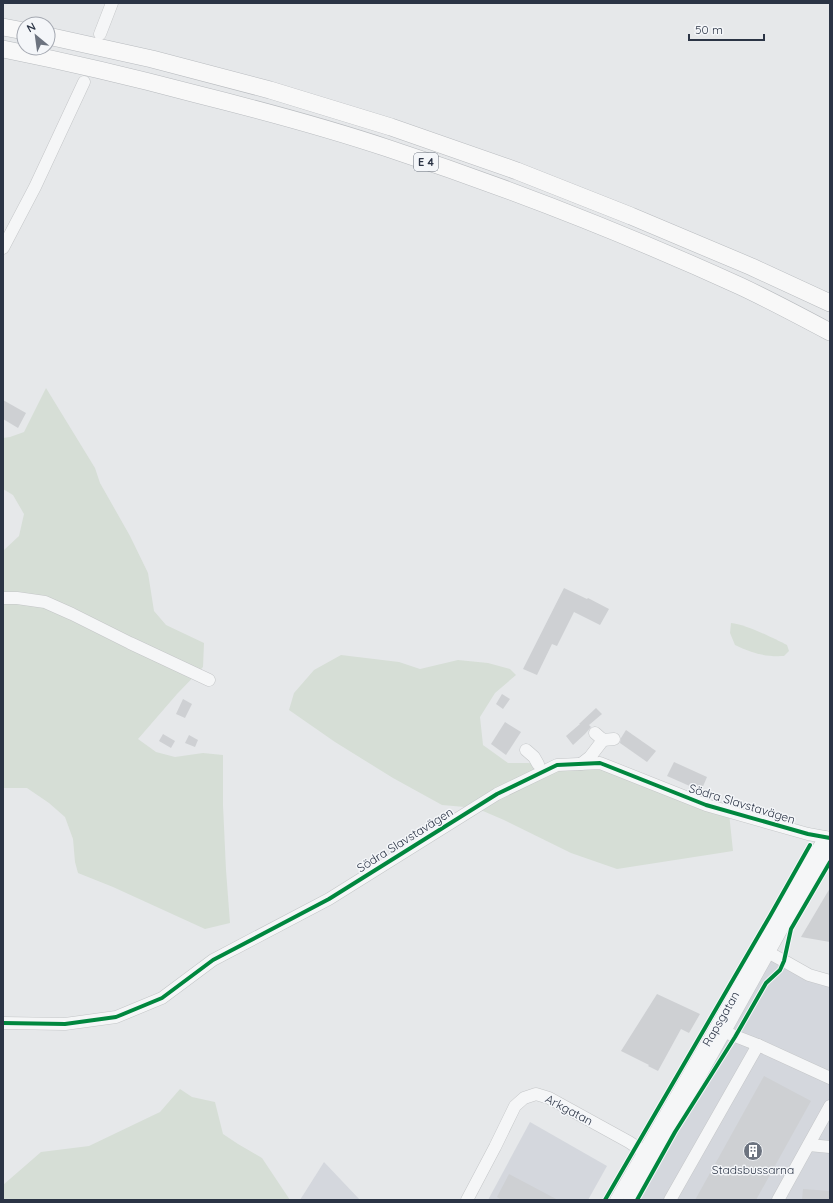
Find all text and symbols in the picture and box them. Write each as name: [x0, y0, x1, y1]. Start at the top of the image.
north arrow: [16, 16, 56, 56]
scale bar: [689, 16, 764, 42]
text: N: [24, 19, 38, 35]
text: 50 m: [695, 22, 723, 37]
road number: E 4: [414, 153, 438, 171]
street label: Södra Slavstavägen: [687, 780, 797, 827]
street label: Södra Slavstavägen: [354, 804, 456, 875]
street label: Rapsgatan: [699, 988, 742, 1049]
street label: Arkgatan: [543, 1091, 596, 1128]
building icon: Stadsbussarna: [742, 1140, 764, 1162]
place label: Stadsbussarna: [712, 1162, 794, 1177]

